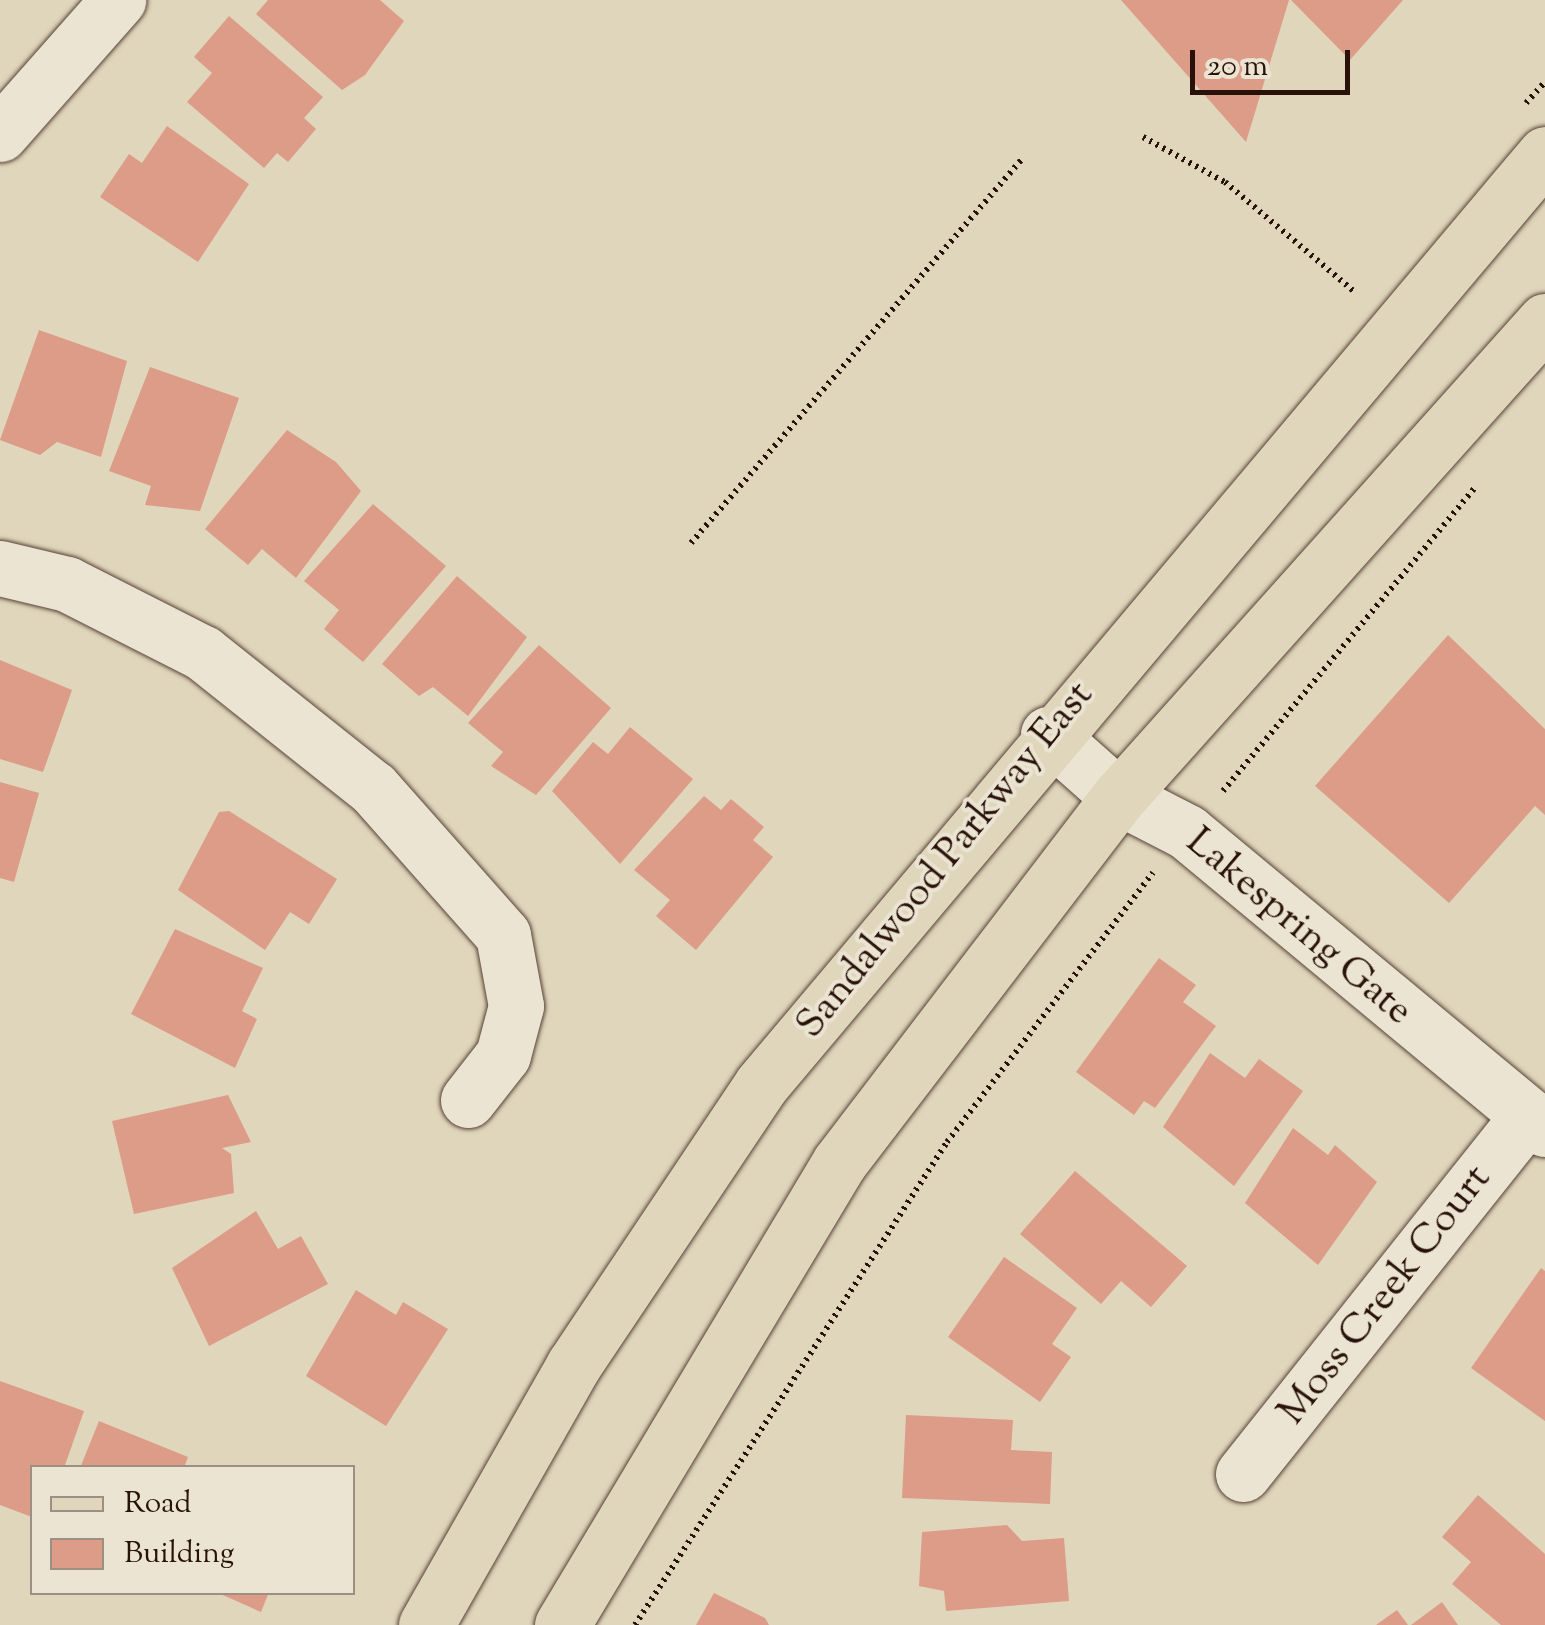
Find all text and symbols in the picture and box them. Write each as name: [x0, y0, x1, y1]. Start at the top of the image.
scale bar: [1195, 30, 1355, 92]
text: 20 m: [1207, 46, 1268, 89]
street label: Sandalwood Parkway East: [787, 673, 1105, 1049]
street label: Lakespring Gate: [1175, 819, 1421, 1037]
street label: Moss Creek Court: [1270, 1156, 1502, 1436]
legend: [30, 1465, 355, 1595]
text: Road: [124, 1483, 191, 1526]
text: Building: [124, 1533, 234, 1576]

